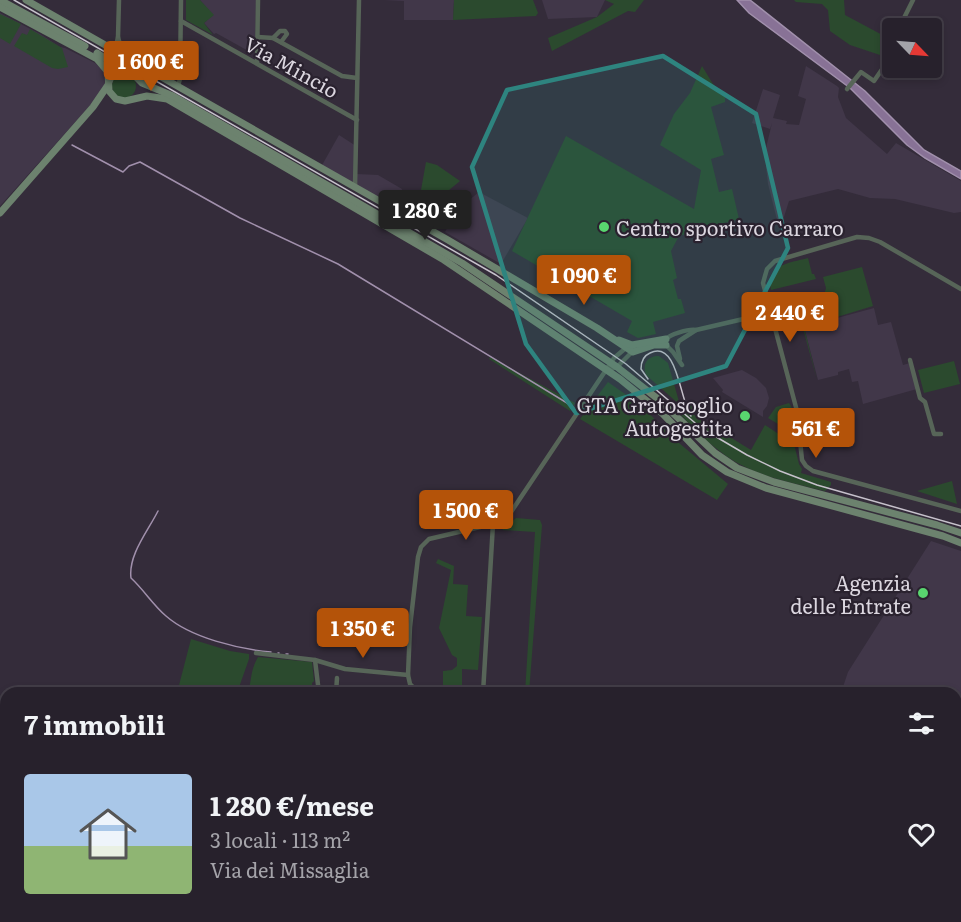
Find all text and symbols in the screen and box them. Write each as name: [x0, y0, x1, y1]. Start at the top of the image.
north arrow: [882, 18, 942, 78]
map controls: [882, 18, 942, 78]
street label: Via Mincio: [239, 28, 345, 104]
pin: 1 600 €: [96, 41, 206, 92]
text: 1 600 €: [118, 45, 184, 75]
pin: 1 280 €: [370, 190, 480, 241]
text: 1 280 €: [392, 194, 458, 224]
place label: Centro sportivo Carraro: [616, 212, 844, 242]
marker: Centro sportivo Carraro: [597, 220, 611, 234]
pin: 1 090 €: [529, 255, 639, 306]
text: 1 090 €: [551, 259, 617, 289]
pin: 2 440 €: [735, 292, 845, 343]
text: 2 440 €: [755, 296, 825, 326]
place label: GTA Gratosoglio Autogestita: [576, 389, 733, 442]
pin: 561 €: [774, 408, 858, 459]
marker: GTA Gratosoglio Autogestita: [738, 409, 752, 423]
text: 561 €: [792, 412, 840, 442]
pin: 1 500 €: [411, 490, 521, 541]
text: 1 500 €: [433, 494, 499, 524]
place label: Agenzia delle Entrate: [790, 567, 911, 620]
marker: Agenzia delle Entrate: [916, 586, 930, 600]
pin: 1 350 €: [308, 608, 418, 659]
text: 1 350 €: [331, 612, 395, 642]
text: 7 immobili: [24, 704, 165, 743]
icon: filters: [905, 707, 938, 740]
text: 1 280 €/mese: [210, 785, 374, 824]
icon: home: [72, 798, 144, 870]
icon: heart: [905, 818, 938, 851]
text: 3 locali · 113 m²: [210, 824, 350, 854]
text: Via dei Missaglia: [210, 854, 369, 884]

